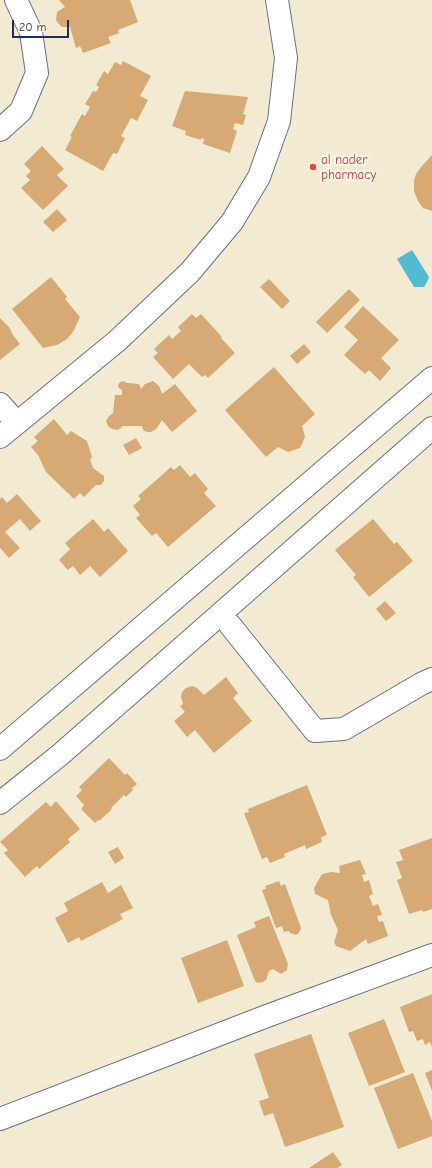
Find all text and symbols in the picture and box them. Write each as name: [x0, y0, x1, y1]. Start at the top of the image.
scale bar: [14, 12, 71, 38]
text: 20 m: [19, 20, 47, 34]
place label: al nader pharmacy: [321, 152, 376, 183]
marker: al nader pharmacy: [308, 162, 318, 172]

